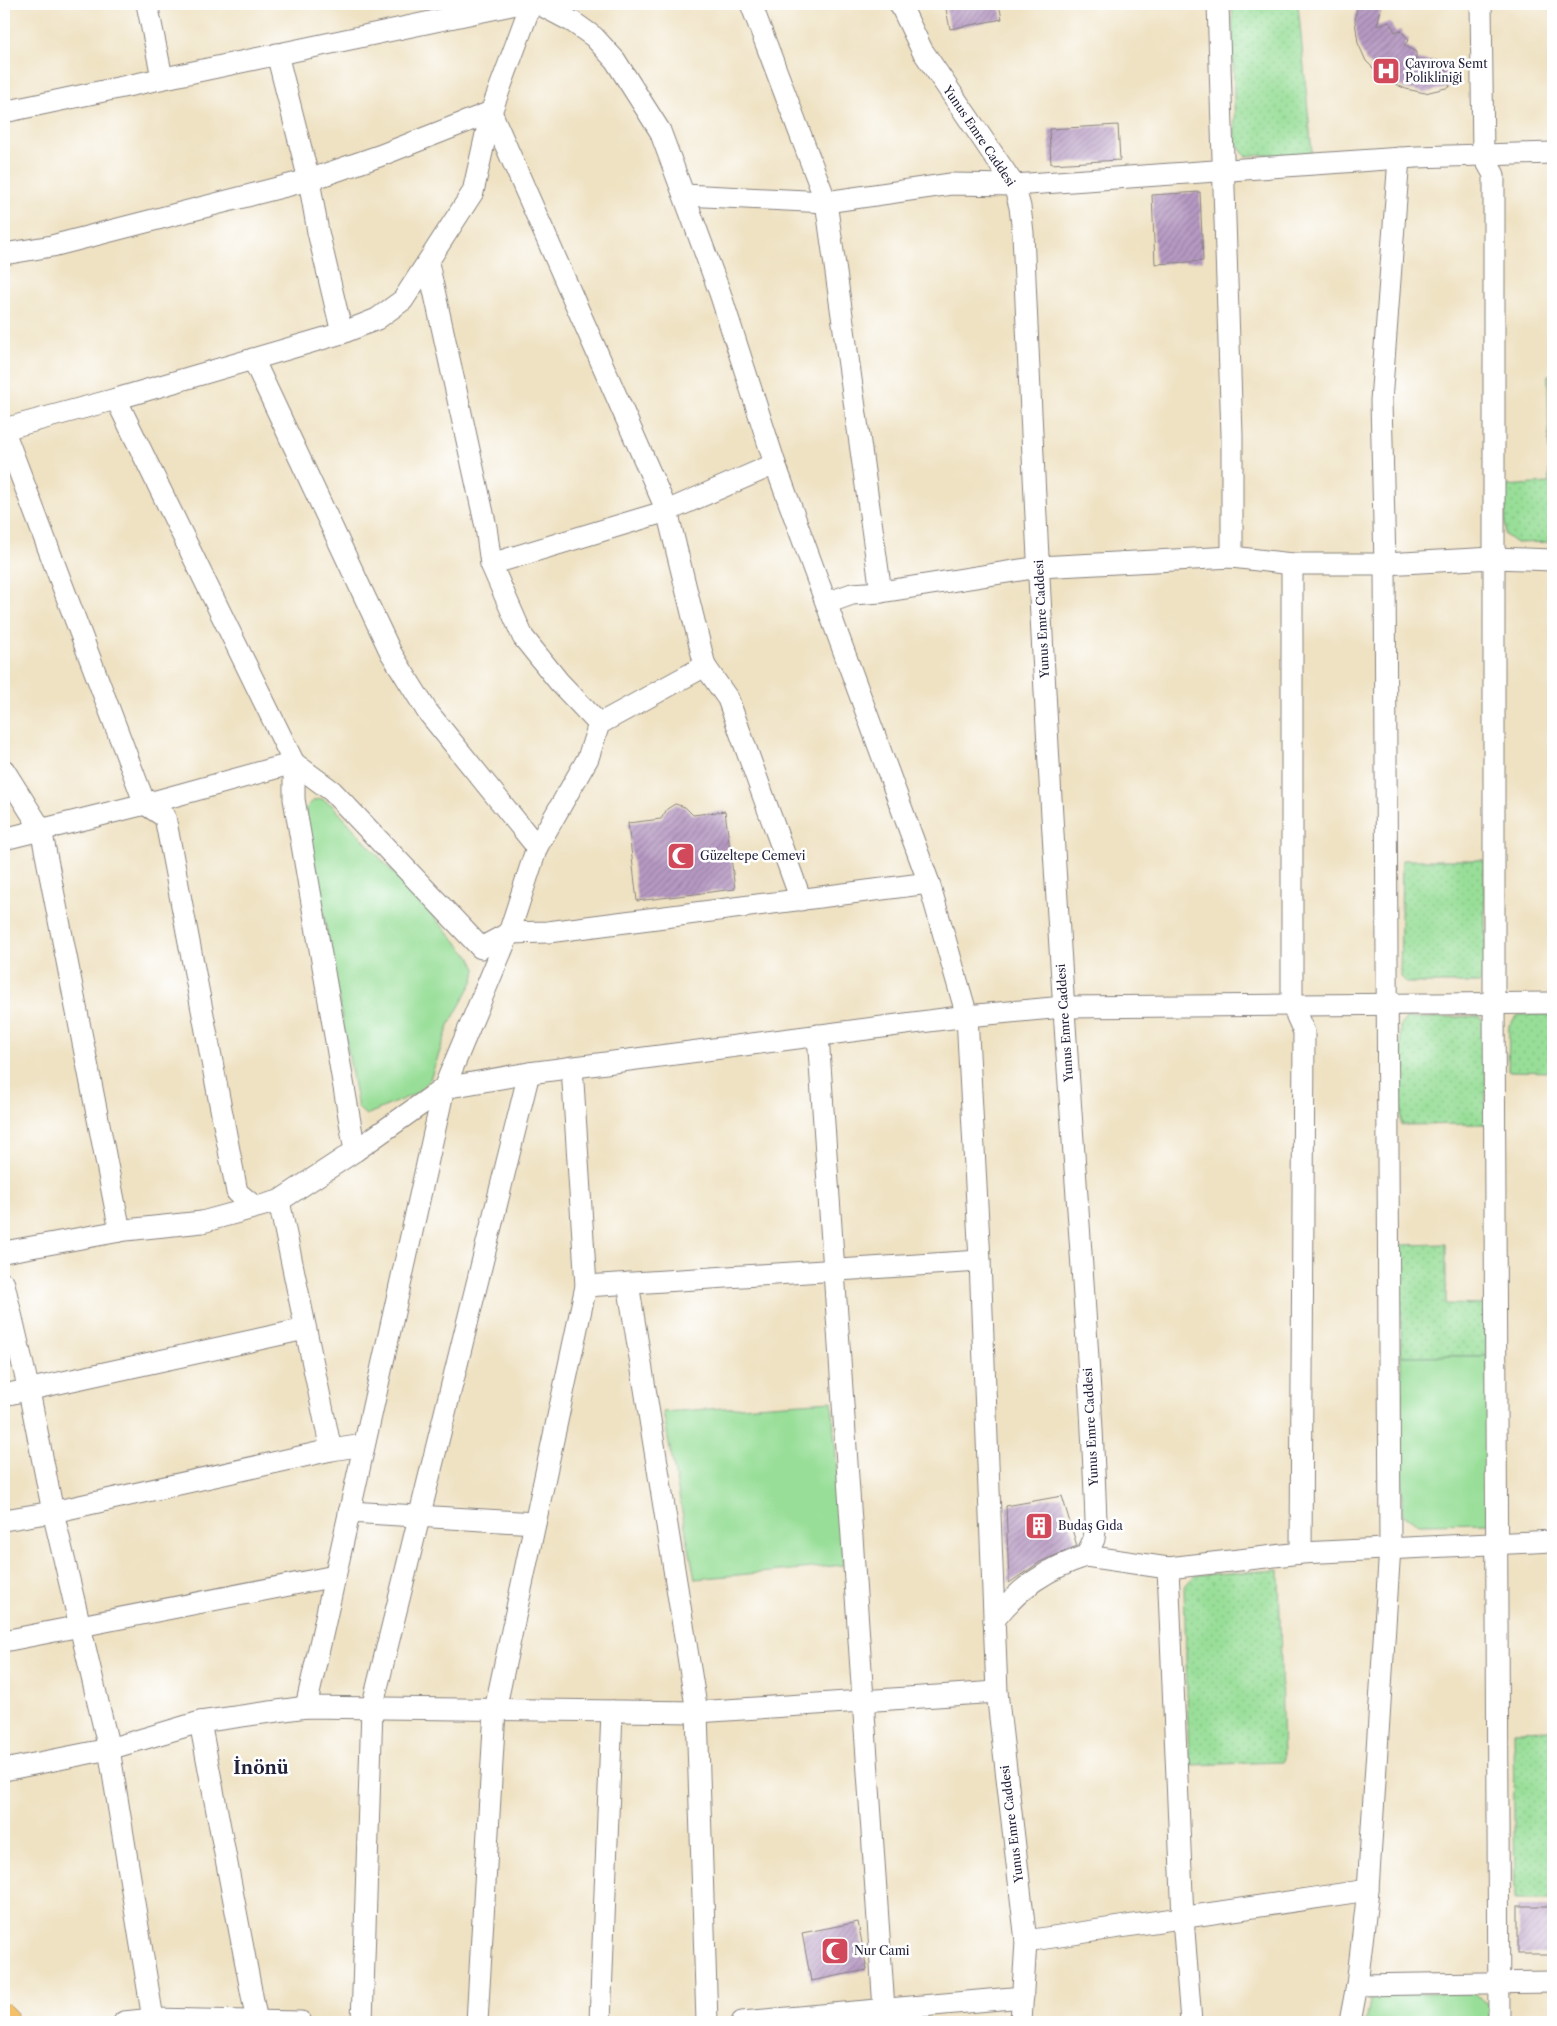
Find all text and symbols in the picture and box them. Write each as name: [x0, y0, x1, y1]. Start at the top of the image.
hospital icon: Çayırova Semt Polikliniği: [1371, 56, 1401, 86]
place label: Çayırova Semt Polikliniği: [1405, 56, 1488, 85]
street label: Yunus Emre Caddesi: [940, 82, 1019, 189]
street label: Yunus Emre Caddesi: [1031, 559, 1052, 680]
mosque icon: Güzeltepe Cemevi: [666, 841, 696, 871]
place label: Güzeltepe Cemevi: [700, 848, 806, 863]
street label: Yunus Emre Caddesi: [1053, 963, 1076, 1084]
street label: Yunus Emre Caddesi: [1080, 1367, 1101, 1488]
building icon: Budaş Gıda: [1024, 1511, 1054, 1541]
place label: Budaş Gıda: [1058, 1518, 1123, 1533]
district label: İnönü: [233, 1756, 289, 1779]
street label: Yunus Emre Caddesi: [997, 1764, 1026, 1885]
mosque icon: Nur Cami: [820, 1936, 850, 1966]
place label: Nur Cami: [854, 1943, 910, 1958]

